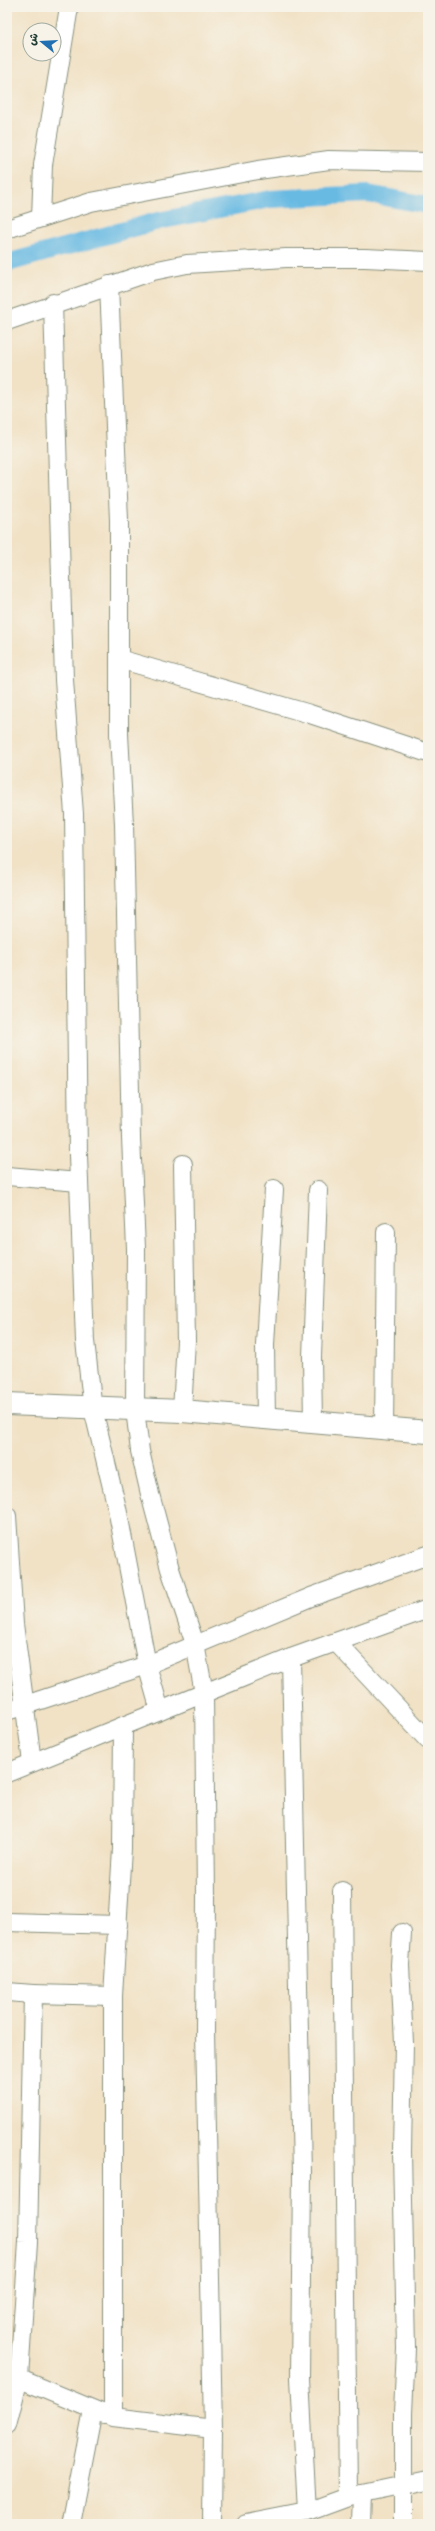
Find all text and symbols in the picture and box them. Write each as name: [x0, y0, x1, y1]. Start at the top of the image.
north arrow: [22, 22, 62, 62]
text: ش: [22, 30, 42, 47]

